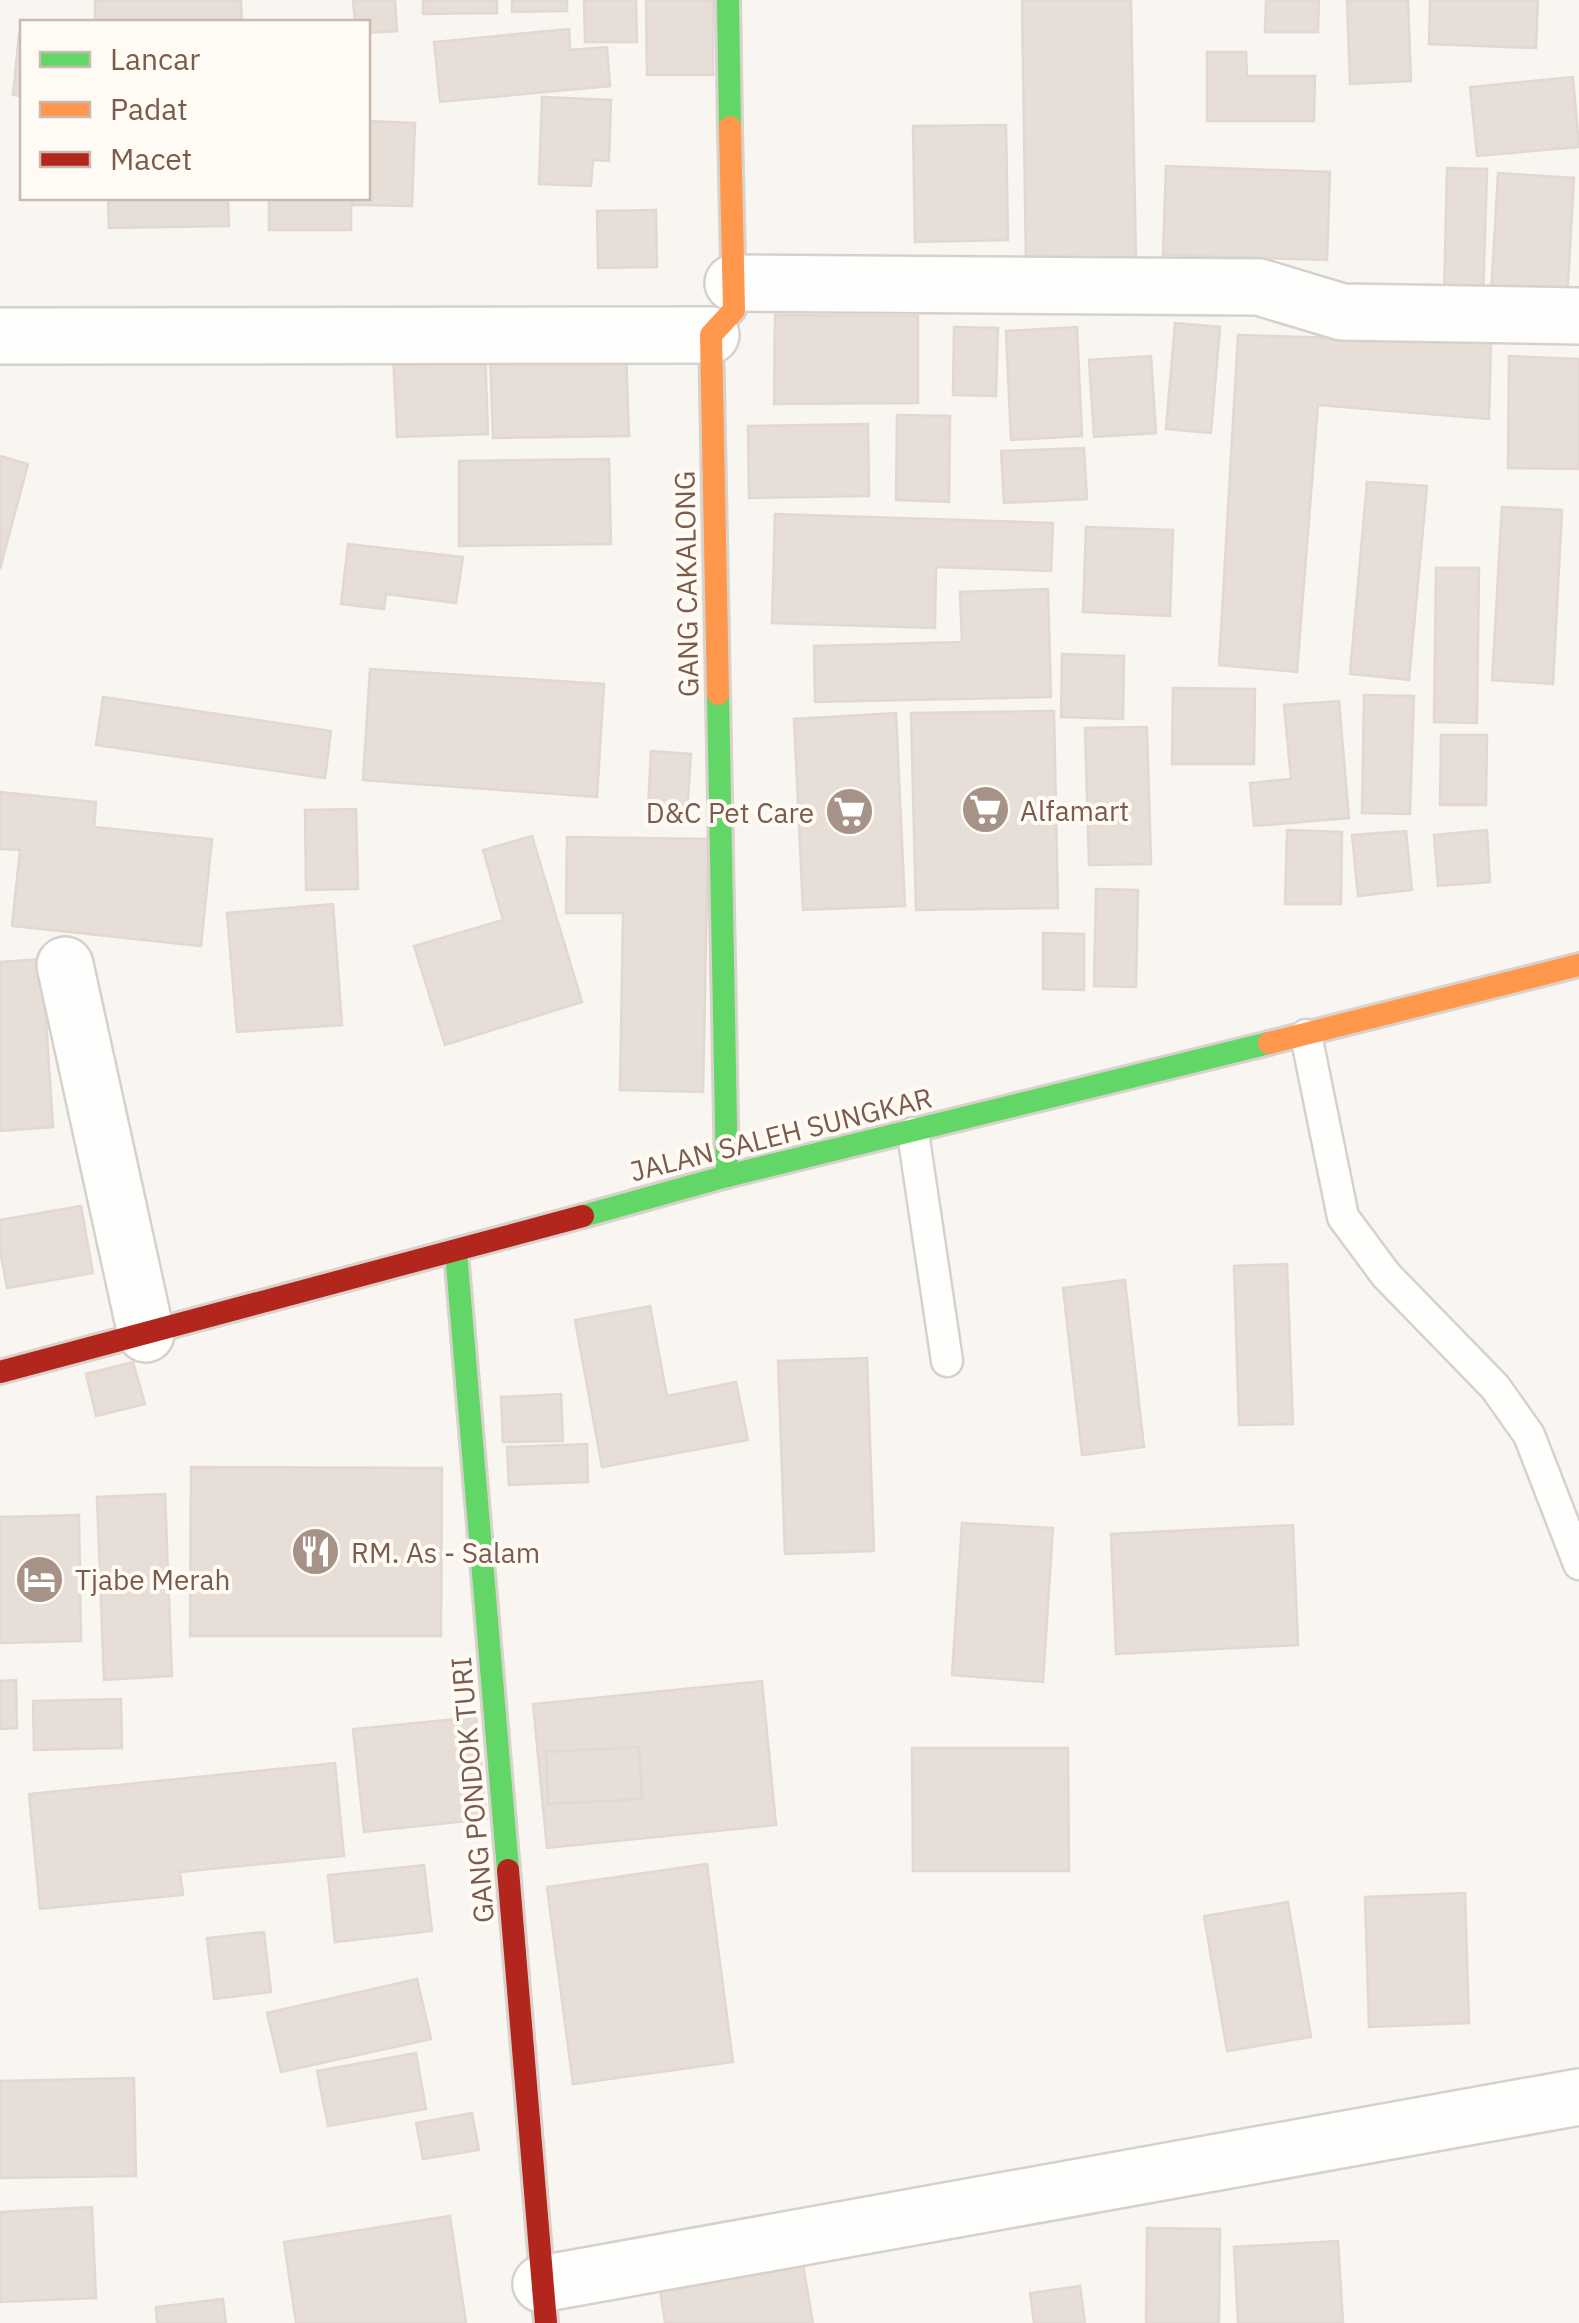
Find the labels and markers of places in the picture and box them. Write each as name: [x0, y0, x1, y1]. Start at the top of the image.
supermarket icon: Alfamart: [959, 784, 1011, 836]
supermarket icon: D&C Pet Care: [823, 786, 875, 838]
place label: Alfamart: [1020, 792, 1129, 829]
place label: D&C Pet Care: [646, 794, 814, 831]
restaurant icon: RM. As - Salam: [290, 1526, 342, 1578]
place label: RM. As - Salam: [351, 1534, 540, 1571]
hotel icon: Tjabe Merah: [14, 1553, 66, 1605]
place label: Tjabe Merah: [75, 1561, 230, 1598]

